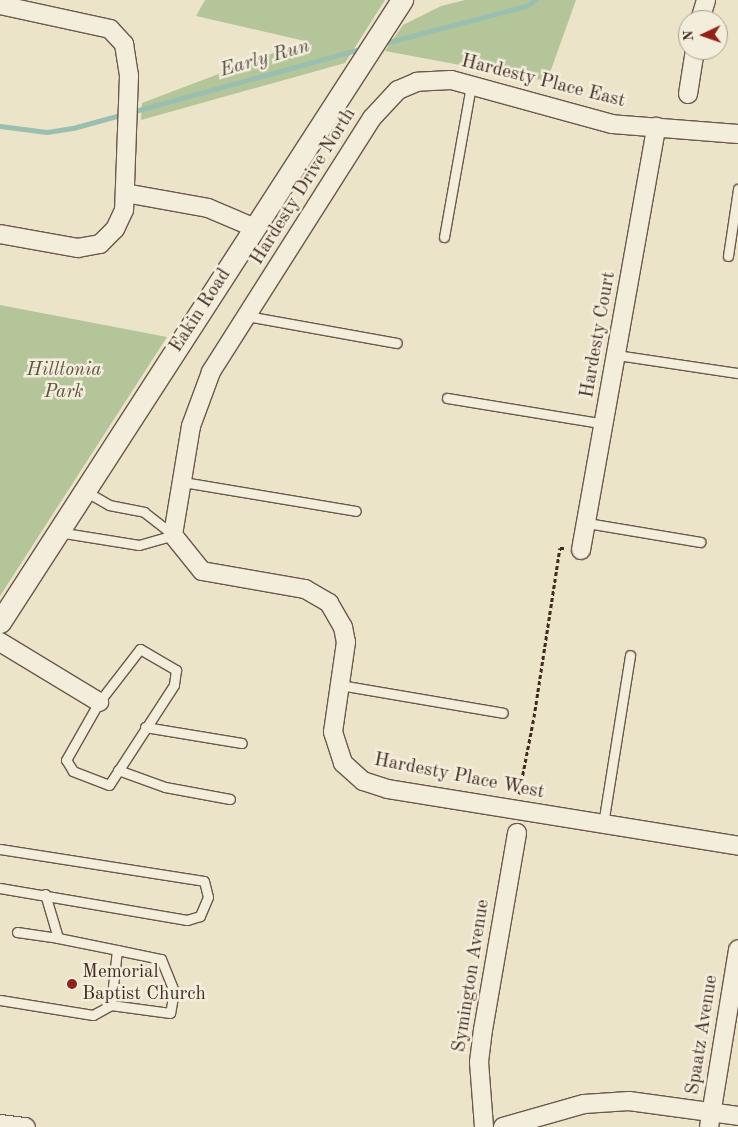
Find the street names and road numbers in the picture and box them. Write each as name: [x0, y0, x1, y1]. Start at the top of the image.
street label: Hardesty Place East: [459, 51, 627, 113]
street label: Hardesty Drive North: [246, 104, 362, 270]
street label: Eakin Road: [165, 265, 237, 357]
street label: Hardesty Court: [577, 270, 621, 400]
street label: Hardesty Place West: [372, 749, 546, 805]
street label: Symington Avenue: [449, 898, 495, 1054]
street label: Spaatz Avenue: [682, 973, 724, 1097]

